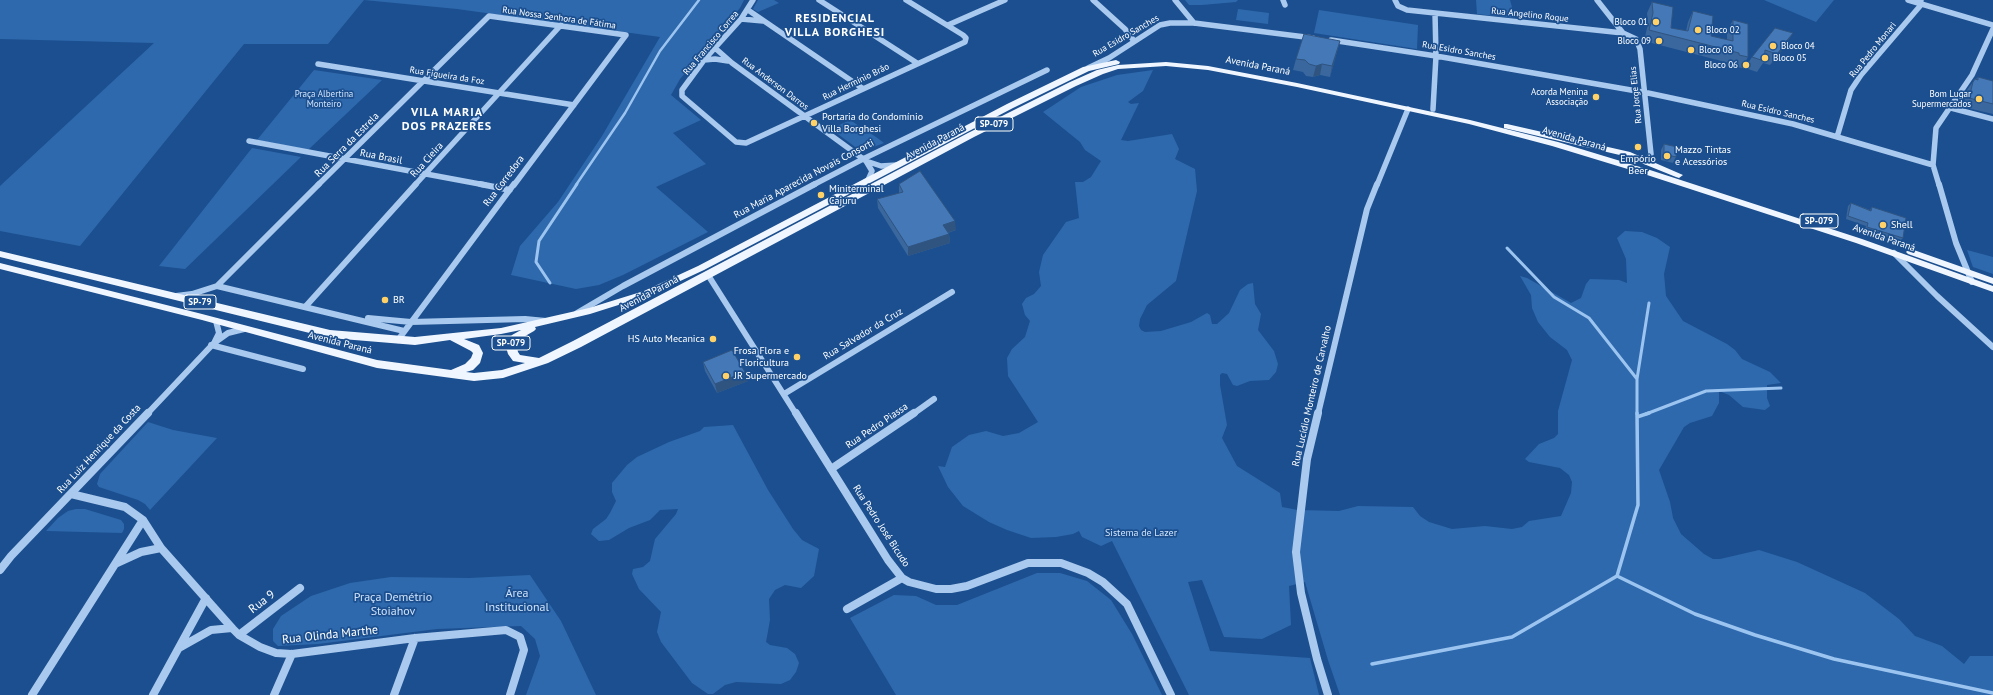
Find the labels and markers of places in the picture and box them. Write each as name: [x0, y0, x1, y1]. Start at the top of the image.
place label: Bloco 01: [1614, 17, 1648, 27]
marker: Bloco 01: [1651, 17, 1661, 27]
marker: Bloco 02: [1693, 25, 1703, 35]
place label: Bloco 02: [1706, 25, 1740, 35]
place label: Bloco 09: [1617, 36, 1651, 46]
marker: Bloco 09: [1654, 36, 1664, 46]
marker: Bloco 04: [1768, 41, 1778, 51]
place label: Bloco 04: [1781, 41, 1815, 51]
marker: Bloco 08: [1686, 45, 1696, 55]
place label: Bloco 08: [1699, 45, 1733, 55]
marker: Bloco 05: [1760, 53, 1770, 63]
place label: Bloco 05: [1773, 53, 1807, 63]
place label: Bloco 06: [1704, 60, 1738, 70]
marker: Bloco 06: [1741, 60, 1751, 70]
place label: Acorda Menina Associação: [1531, 87, 1588, 108]
place label: Bom Lugar Supermercados: [1912, 89, 1971, 110]
marker: Acorda Menina Associação: [1591, 92, 1601, 102]
marker: Bom Lugar Supermercados: [1974, 94, 1984, 104]
place label: Portaria do Condomínio Villa Borghesi: [822, 111, 923, 134]
marker: Portaria do Condomínio Villa Borghesi: [809, 118, 819, 128]
marker: Empório Beer: [1633, 142, 1643, 152]
place label: Mazzo Tintas e Acessórios: [1675, 144, 1731, 168]
marker: Mazzo Tintas e Acessórios: [1662, 151, 1672, 161]
place label: Empório Beer: [1620, 153, 1656, 176]
place label: Miniterminal Cajuru: [829, 183, 884, 206]
marker: Miniterminal Cajuru: [816, 190, 826, 200]
place label: Shell: [1891, 219, 1913, 231]
marker: Shell: [1878, 220, 1888, 230]
place label: BR: [393, 294, 405, 306]
marker: BR: [380, 295, 390, 305]
place label: HS Auto Mecanica: [628, 333, 705, 345]
marker: HS Auto Mecanica: [708, 334, 718, 344]
place label: Frosa Flora e Floricultura: [734, 345, 789, 368]
marker: Frosa Flora e Floricultura: [792, 352, 802, 362]
place label: JR Supermercado: [734, 370, 807, 382]
marker: JR Supermercado: [721, 371, 731, 381]

